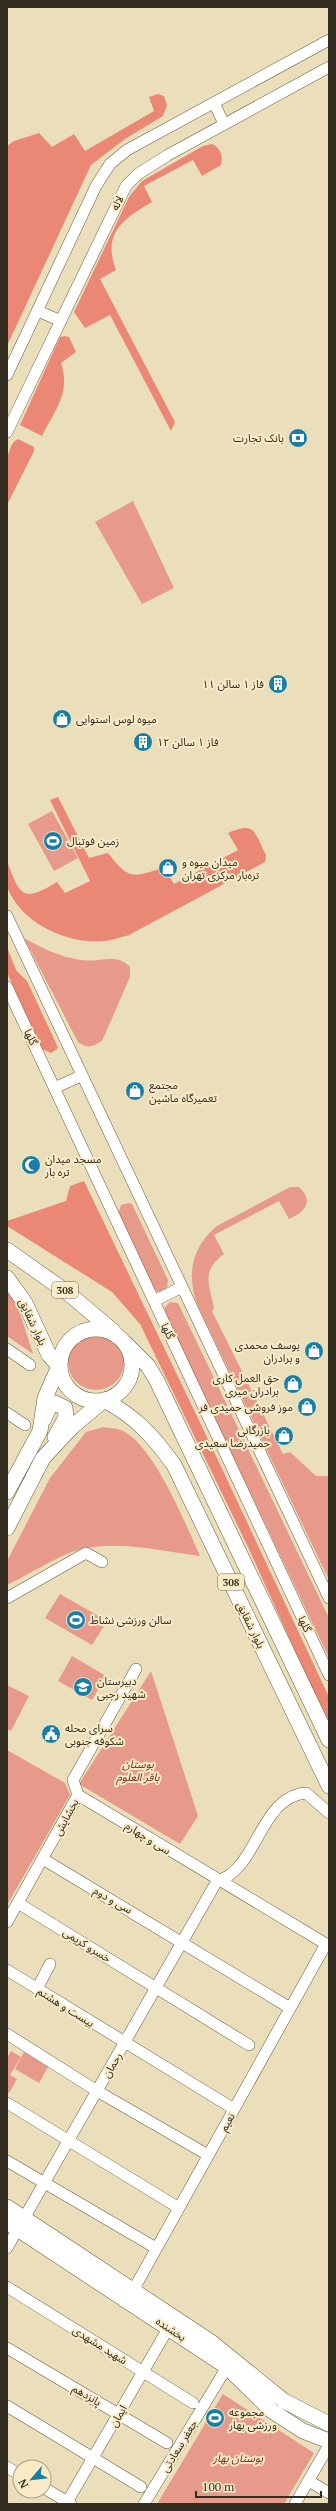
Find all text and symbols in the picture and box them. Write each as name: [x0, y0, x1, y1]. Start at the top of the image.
street label: لاله: [108, 193, 126, 213]
bank icon: بانک تجارت: [287, 427, 309, 449]
place label: بانک تجارت: [233, 431, 284, 445]
building icon: فاز ۱ سالن ۱۱: [267, 673, 289, 695]
place label: فاز ۱ سالن ۱۱: [202, 677, 264, 691]
shop icon: میوه لوس استوایی: [51, 708, 73, 730]
place label: میوه لوس استوایی: [76, 712, 157, 726]
building icon: فاز ۱ سالن ۱۲: [132, 731, 154, 753]
place label: فاز ۱ سالن ۱۲: [157, 735, 219, 749]
sports icon: زمین فوتبال: [42, 830, 64, 852]
place label: زمین فوتبال: [67, 834, 119, 848]
place label: میدان میوه و تره‌بار مرکزی تهران: [182, 855, 259, 882]
shop icon: میدان میوه و تره‌بار مرکزی تهران: [157, 857, 179, 879]
street label: گلها: [21, 1027, 41, 1048]
place label: مجتمع تعمیرگاه ماشین: [149, 1078, 217, 1105]
shop icon: مجتمع تعمیرگاه ماشین: [124, 1080, 146, 1102]
place label: مسجد میدان تره بار: [44, 1152, 102, 1179]
mosque icon: مسجد میدان تره بار: [20, 1154, 42, 1176]
road number: 308: [52, 1282, 78, 1298]
street label: بلوار شقایق: [16, 1296, 50, 1348]
street label: گلها: [158, 1321, 178, 1342]
place label: یوسف محمدی و برادران: [235, 1338, 300, 1365]
shop icon: یوسف محمدی و برادران: [303, 1340, 325, 1362]
place label: حق العمل کاری برادران میری: [213, 1371, 280, 1398]
shop icon: حق العمل کاری برادران میری: [282, 1373, 304, 1395]
shop icon: موز فروشی حمیدی فر: [296, 1396, 318, 1418]
place label: موز فروشی حمیدی فر: [198, 1400, 293, 1414]
place label: بازرگانی حمیدرضا سعیدی: [195, 1423, 271, 1450]
shop icon: بازرگانی حمیدرضا سعیدی: [273, 1425, 295, 1447]
road number: 308: [218, 1574, 244, 1590]
street label: بلوار شقایق: [234, 1599, 268, 1651]
sports icon: سالن ورزشی نشاط: [65, 1609, 87, 1631]
place label: سالن ورزشی نشاط: [90, 1613, 172, 1627]
street label: گلها: [295, 1614, 315, 1635]
place label: دبیرستان شهید رجبی: [97, 1674, 146, 1701]
school or university icon: دبیرستان شهید رجبی: [72, 1676, 94, 1698]
place label: سرای محله شکوفه جنوبی: [65, 1721, 124, 1748]
public building icon: سرای محله شکوفه جنوبی: [40, 1723, 62, 1745]
park label: بوستان باقر العلوم: [115, 1757, 161, 1786]
street label: بخشایش: [50, 1796, 82, 1838]
street label: سی و چهارم: [122, 1819, 174, 1859]
street label: سی و دوم: [91, 1883, 135, 1918]
street label: خسرو کریمی: [60, 1925, 114, 1966]
street label: بیست و هشتم: [34, 1984, 97, 2032]
street label: رحمان: [99, 2050, 125, 2080]
street label: نعیم: [216, 2110, 239, 2135]
street label: بخشنده: [153, 2314, 189, 2344]
street label: شهید مشهدی: [70, 2323, 130, 2368]
street label: پانزدهم: [69, 2381, 104, 2411]
street label: ایمان: [106, 2403, 130, 2429]
place label: مجموعه ورزشی بهار: [228, 2405, 277, 2432]
sports icon: مجموعه ورزشی بهار: [204, 2407, 226, 2429]
street label: جعفر سعادتی: [158, 2417, 200, 2475]
park label: بوستان بهار: [212, 2451, 264, 2465]
north arrow: [12, 2459, 52, 2499]
scale bar: [196, 2473, 321, 2499]
text: N: [15, 2476, 31, 2491]
text: 100 m: [202, 2479, 235, 2494]

